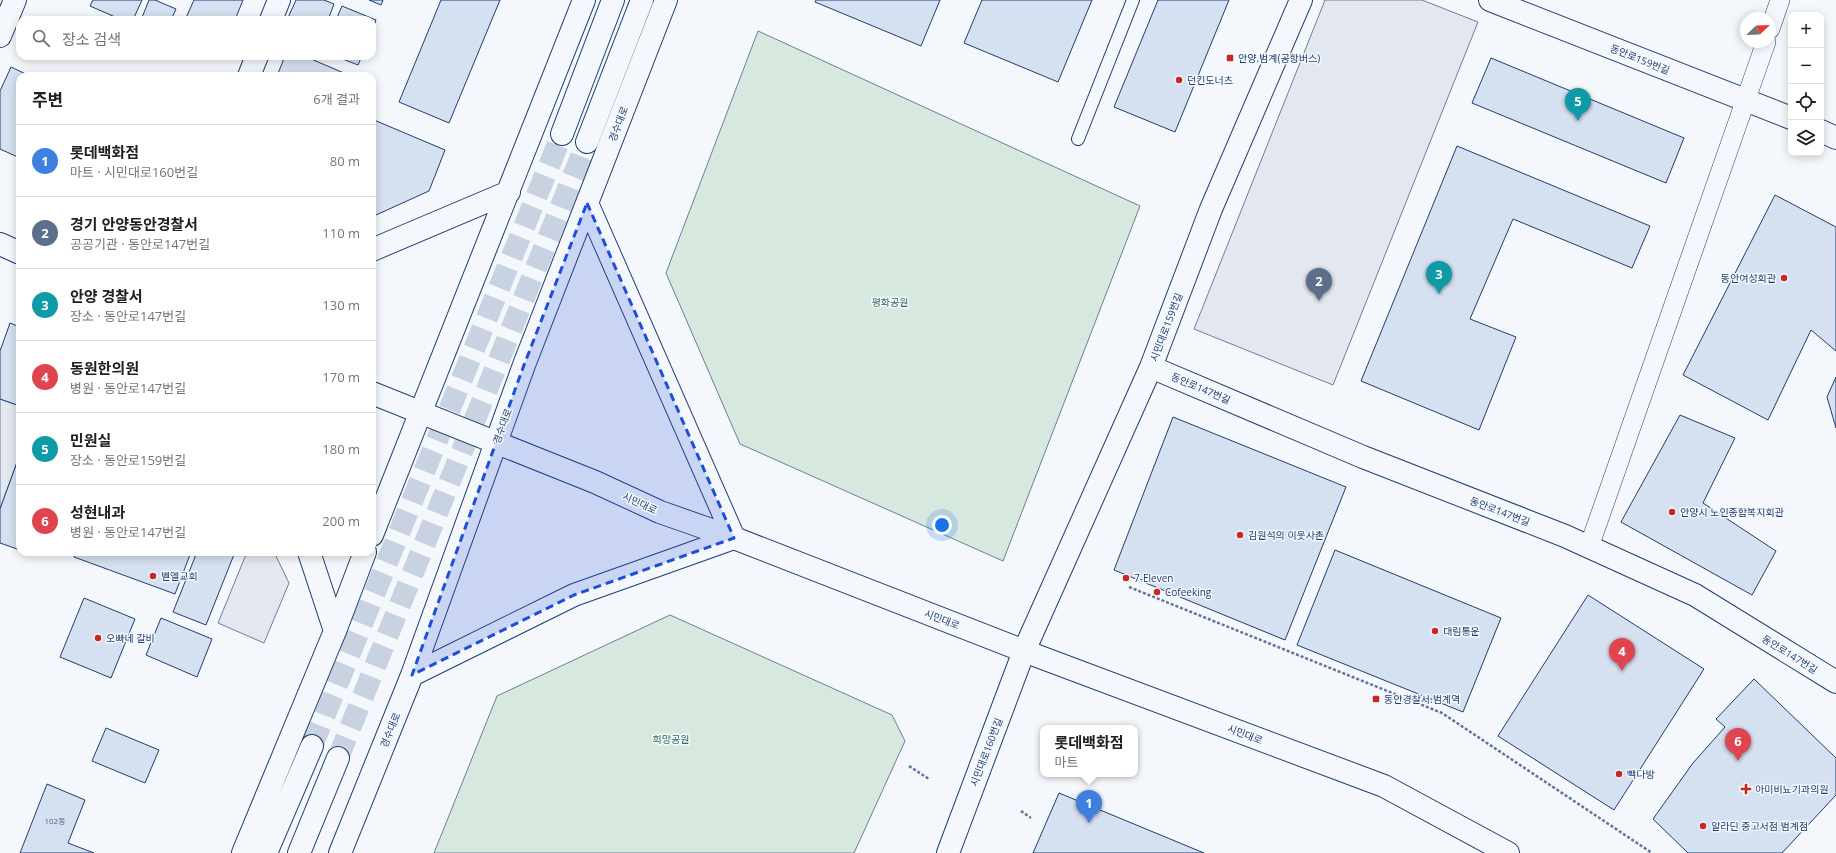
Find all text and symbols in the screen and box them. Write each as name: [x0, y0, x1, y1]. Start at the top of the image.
north arrow: [1740, 12, 1776, 48]
map controls: [1788, 12, 1824, 156]
button: +: [1788, 12, 1824, 48]
search box: [16, 16, 376, 60]
icon: search: [30, 27, 52, 49]
text: 장소 검색: [62, 29, 121, 49]
street label: 동안로159번길: [1608, 41, 1672, 77]
button: −: [1788, 48, 1824, 84]
place label: 안양.범계(공항버스): [1238, 51, 1320, 65]
marker: 안양.범계(공항버스): [1225, 53, 1235, 63]
place label: 던킨도너츠: [1187, 73, 1233, 87]
marker: 던킨도너츠: [1174, 75, 1184, 85]
button: locate: [1788, 84, 1824, 120]
text: 주변: [32, 88, 63, 111]
pin: 5: [1565, 88, 1591, 121]
text: 6개 결과: [313, 90, 360, 108]
street label: 경수대로: [605, 104, 631, 144]
button: layers: [1788, 120, 1824, 156]
text: 롯데백화점: [70, 142, 139, 162]
text: 1: [41, 152, 49, 170]
text: 80 m: [330, 152, 360, 170]
text: 마트 · 시민대로160번길: [70, 163, 198, 181]
text: 경기 안양동안경찰서: [70, 214, 198, 234]
text: 2: [41, 224, 49, 242]
text: 110 m: [322, 224, 360, 242]
text: 공공기관 · 동안로147번길: [70, 235, 210, 253]
pin: 3: [1426, 261, 1452, 294]
pin: 2: [1306, 268, 1332, 301]
place label: 동안여성회관: [1721, 271, 1777, 285]
marker: 동안여성회관: [1779, 273, 1789, 283]
text: 안양 경찰서: [70, 286, 143, 306]
street label: 시민대로159번길: [1146, 291, 1186, 363]
park label: 평화공원: [872, 295, 908, 309]
text: 3: [41, 296, 49, 314]
text: 130 m: [322, 296, 360, 314]
text: 장소 · 동안로147번길: [70, 307, 186, 325]
text: 동원한의원: [70, 358, 139, 378]
text: 4: [41, 368, 49, 386]
text: 170 m: [322, 368, 360, 386]
street label: 동안로147번길: [1169, 369, 1233, 407]
text: 병원 · 동안로147번길: [70, 379, 186, 397]
street label: 경수대로: [489, 406, 515, 446]
text: 민원실: [70, 430, 111, 450]
text: 5: [41, 440, 49, 458]
text: 180 m: [322, 440, 360, 458]
text: 장소 · 동안로159번길: [70, 451, 186, 469]
street label: 시민대로: [620, 489, 660, 517]
street label: 동안로147번길: [1468, 493, 1532, 529]
text: 성현내과: [70, 502, 125, 522]
place label: 안양시 노인종합복지회관: [1680, 505, 1785, 519]
marker: 안양시 노인종합복지회관: [1667, 507, 1677, 517]
text: 6: [41, 512, 49, 530]
text: 200 m: [322, 512, 360, 530]
your location: [932, 515, 952, 535]
text: 병원 · 동안로147번길: [70, 523, 186, 541]
place label: 김원석의 이웃사촌: [1248, 528, 1324, 542]
marker: 김원석의 이웃사촌: [1235, 530, 1245, 540]
place label: 벧엘교회: [161, 569, 198, 583]
marker: 벧엘교회: [148, 571, 158, 581]
place label: 7-Eleven: [1134, 571, 1173, 585]
marker: 7-Eleven: [1121, 573, 1131, 583]
place label: Cofeeking: [1165, 585, 1212, 599]
marker: Cofeeking: [1152, 587, 1162, 597]
street label: 시민대로: [922, 606, 962, 632]
place label: 대림통운: [1443, 624, 1480, 638]
marker: 대림통운: [1430, 626, 1440, 636]
place label: 오빠네 갈비: [106, 631, 155, 645]
street label: 동안로147번길: [1760, 631, 1820, 677]
marker: 오빠네 갈비: [93, 633, 103, 643]
pin: 4: [1609, 638, 1635, 671]
place label: 동안경찰서.범계역: [1384, 692, 1460, 706]
marker: 동안경찰서.범계역: [1371, 694, 1381, 704]
street label: 경수대로: [377, 710, 403, 750]
street label: 시민대로160번길: [966, 716, 1006, 788]
street label: 시민대로: [1225, 721, 1265, 747]
popup: [1040, 725, 1138, 777]
pin: 6: [1725, 728, 1751, 761]
park label: 희망공원: [653, 732, 689, 746]
text: 롯데백화점: [1054, 732, 1124, 752]
text: 마트: [1054, 753, 1078, 771]
place label: 빽다방: [1627, 767, 1655, 781]
marker: 빽다방: [1614, 769, 1624, 779]
place label: 아미비뇨기과의원: [1755, 782, 1829, 796]
marker: 아미비뇨기과의원: [1740, 783, 1752, 795]
pin: 1: [1076, 790, 1102, 823]
house number: 102동: [44, 815, 66, 826]
place label: 알라딘 중고서점 범계점: [1711, 819, 1808, 833]
marker: 알라딘 중고서점 범계점: [1698, 821, 1708, 831]

